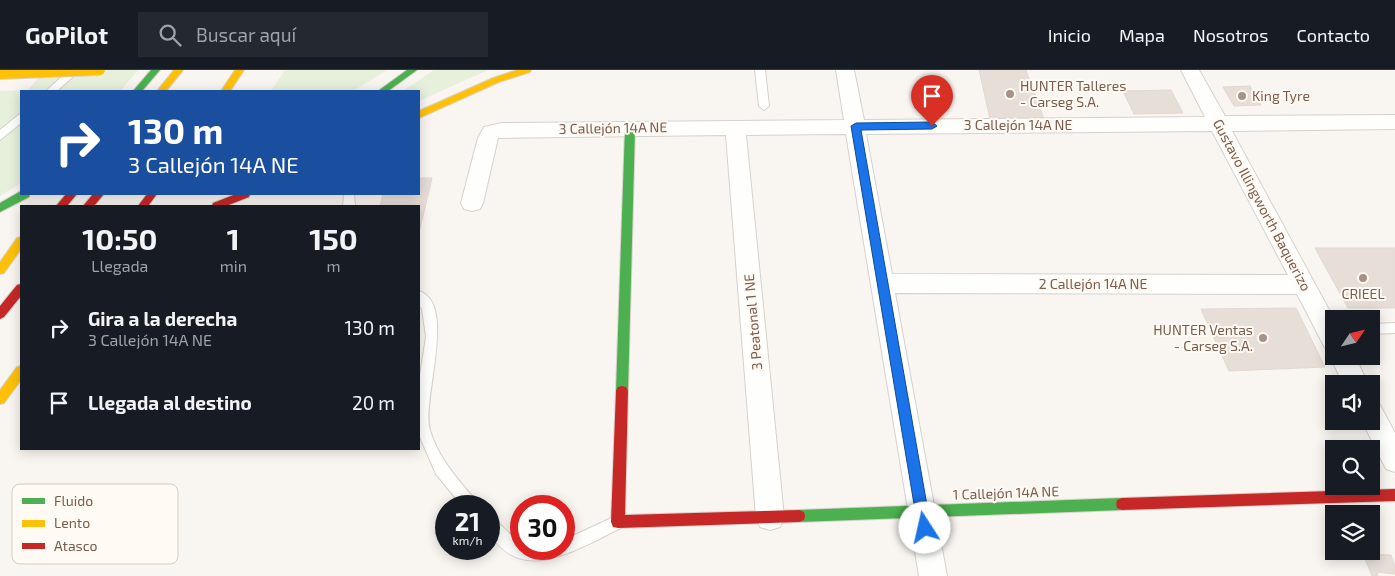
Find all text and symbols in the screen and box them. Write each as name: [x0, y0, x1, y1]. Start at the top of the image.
search box: [138, 12, 488, 57]
text: GoPilot: [25, 20, 108, 49]
icon: search: [156, 21, 184, 49]
text: Buscar aquí: [196, 23, 296, 46]
text: Inicio: [1048, 24, 1091, 46]
text: Mapa: [1119, 24, 1165, 46]
text: Nosotros: [1193, 24, 1268, 46]
text: Contacto: [1296, 24, 1370, 46]
pin: [911, 75, 953, 126]
place label: HUNTER Talleres - Carseg S.A.: [1020, 77, 1126, 110]
icon: arrive: [918, 82, 946, 110]
place label: King Tyre: [1252, 87, 1310, 104]
marker: HUNTER Talleres - Carseg S.A.: [1004, 88, 1016, 100]
marker: King Tyre: [1236, 90, 1248, 102]
text: 130 m: [128, 109, 223, 151]
icon: right: [45, 110, 110, 175]
street label: 3 Callejón 14A NE: [964, 116, 1072, 133]
street label: Gustavo Illingworth Baquerizo: [1210, 116, 1315, 294]
street label: 3 Callejón 14A NE: [559, 118, 668, 137]
text: 3 Callejón 14A NE: [128, 151, 299, 177]
text: 10:50: [82, 220, 157, 256]
text: 1: [227, 220, 240, 256]
text: 150: [309, 220, 358, 256]
text: Llegada: [91, 256, 148, 275]
text: min: [220, 256, 247, 275]
text: m: [326, 256, 340, 275]
marker: CRIEEL: [1357, 272, 1369, 284]
street label: 3 Peatonal 1 NE: [740, 273, 765, 371]
street label: 2 Callejón 14A NE: [1039, 275, 1147, 292]
place label: CRIEEL: [1341, 285, 1385, 302]
text: Gira a la derecha: [88, 307, 237, 330]
north arrow: [1325, 310, 1380, 365]
map controls: [1325, 310, 1380, 560]
icon: right: [45, 314, 73, 342]
text: 130 m: [345, 316, 395, 339]
place label: HUNTER Ventas - Carseg S.A.: [1153, 321, 1253, 354]
text: 3 Callejón 14A NE: [88, 330, 212, 349]
marker: HUNTER Ventas - Carseg S.A.: [1257, 332, 1269, 344]
button: sound: [1325, 375, 1380, 430]
icon: arrive: [45, 389, 73, 417]
text: Llegada al destino: [88, 391, 252, 414]
text: 20 m: [352, 391, 395, 414]
button: search: [1325, 440, 1380, 495]
street label: 1 Callejón 14A NE: [953, 482, 1060, 503]
legend: [12, 484, 178, 564]
text: Fluido: [54, 492, 93, 509]
speed limit sign: 30: [510, 495, 575, 560]
position arrow: [898, 501, 950, 553]
button: layers: [1325, 505, 1380, 560]
text: 21: [455, 506, 480, 536]
text: Lento: [54, 514, 90, 531]
text: km/h: [453, 533, 482, 547]
text: Atasco: [54, 537, 97, 554]

